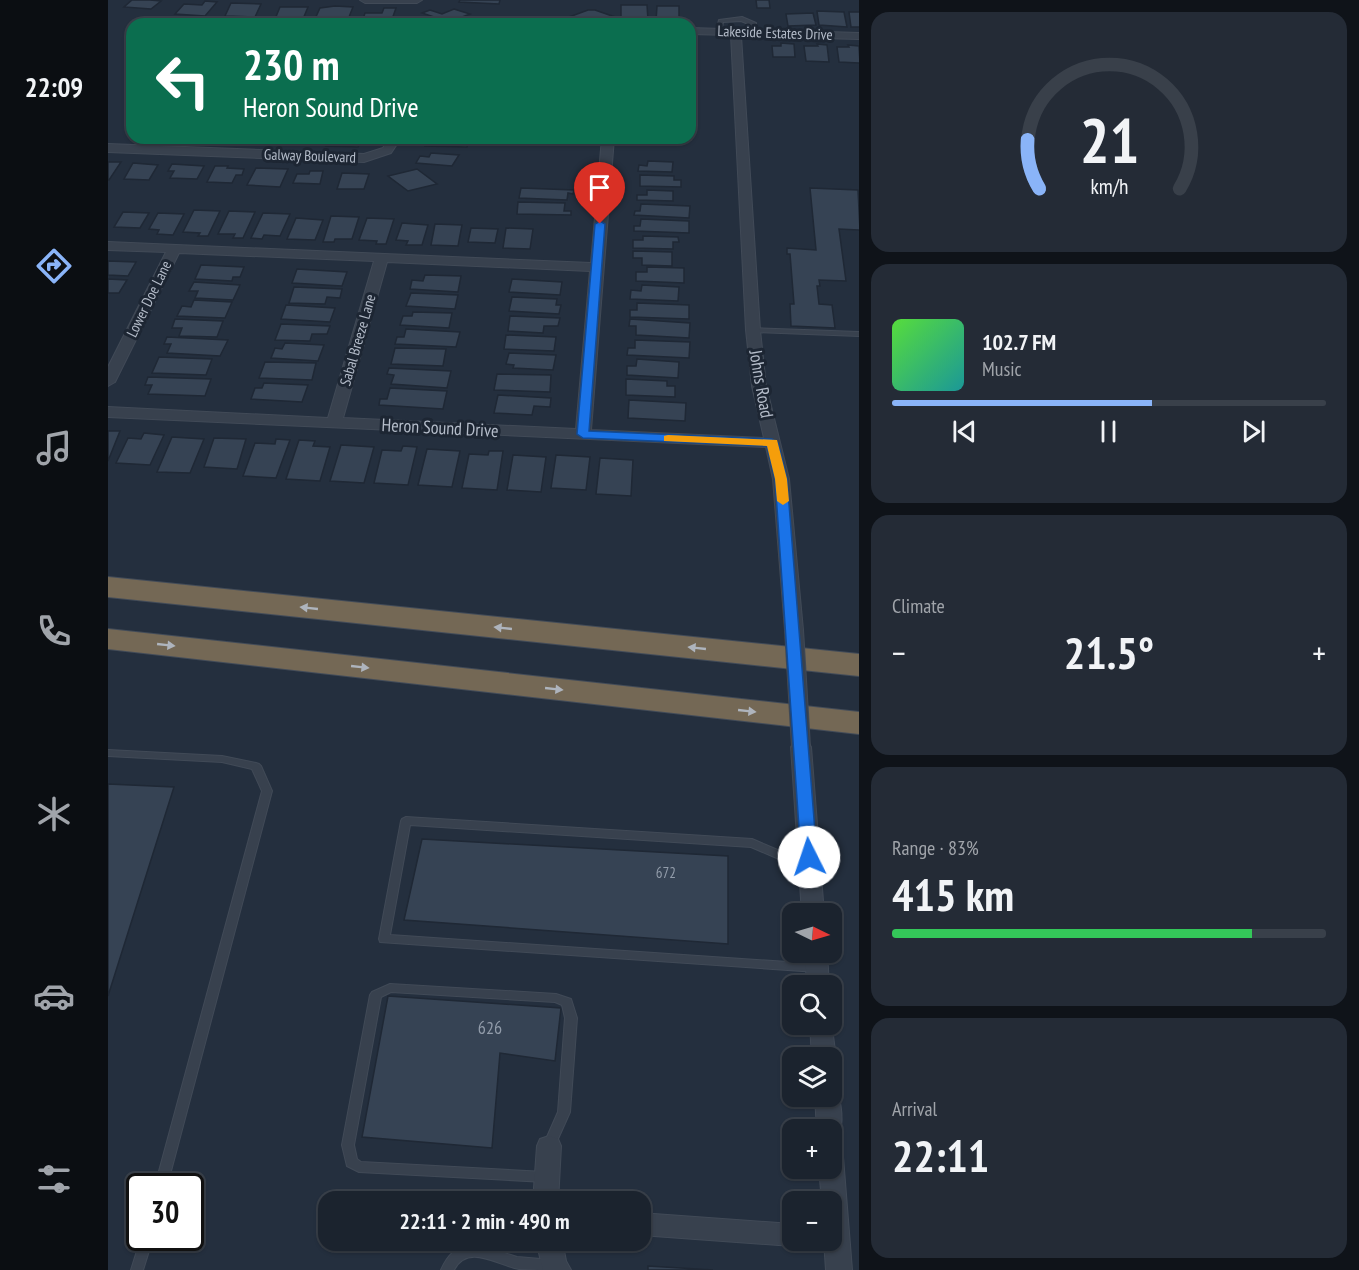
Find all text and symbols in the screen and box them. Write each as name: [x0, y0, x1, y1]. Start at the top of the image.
street label: Lakeside Estates Drive: [717, 21, 833, 44]
text: 230 m: [243, 37, 340, 92]
icon: left: [144, 42, 222, 120]
text: 22:09: [25, 70, 83, 104]
text: Heron Sound Drive: [243, 90, 419, 124]
text: 21: [1079, 99, 1139, 180]
street label: Galway Boulevard: [264, 144, 356, 167]
pin: [574, 162, 625, 224]
icon: arrive: [583, 171, 616, 204]
text: km/h: [1090, 172, 1128, 200]
icon: directions: [33, 245, 75, 287]
street label: Lower Doe Lane: [122, 257, 175, 340]
street label: Sabal Breeze Lane: [335, 292, 380, 388]
text: 102.7 FM: [982, 328, 1056, 356]
street label: Johns Road: [744, 347, 779, 420]
text: Music: [982, 356, 1022, 382]
street label: Heron Sound Drive: [381, 413, 499, 442]
icon: previous: [948, 415, 981, 448]
icon: pause: [1092, 415, 1125, 448]
icon: next: [1237, 415, 1270, 448]
icon: music: [33, 427, 75, 469]
text: Climate: [892, 593, 945, 619]
one-way arrow: [299, 603, 318, 613]
icon: phone: [33, 610, 75, 652]
one-way arrow: [493, 623, 512, 633]
text: 21.5°: [1064, 623, 1154, 681]
text: −: [892, 631, 906, 674]
text: +: [1312, 631, 1326, 674]
one-way arrow: [157, 640, 176, 650]
one-way arrow: [687, 643, 706, 653]
one-way arrow: [350, 662, 369, 672]
one-way arrow: [544, 684, 563, 694]
one-way arrow: [738, 706, 757, 716]
icon: climate: [33, 793, 75, 835]
position arrow: [777, 825, 841, 889]
text: Range · 83%: [892, 835, 979, 861]
house number: 672: [656, 863, 676, 882]
text: 415 km: [892, 865, 1014, 923]
north arrow: [782, 903, 842, 963]
map controls: [782, 903, 842, 1251]
icon: car: [33, 975, 75, 1017]
button: search: [782, 975, 842, 1035]
house number: 626: [478, 1016, 502, 1039]
button: layers: [782, 1047, 842, 1107]
text: Arrival: [892, 1096, 937, 1122]
button: +: [782, 1119, 842, 1179]
text: 22:11: [892, 1126, 989, 1184]
icon: filters: [33, 1158, 75, 1200]
speed limit sign: 30: [126, 1173, 204, 1251]
button: −: [782, 1191, 842, 1251]
text: 22:11 · 2 min · 490 m: [399, 1207, 570, 1235]

